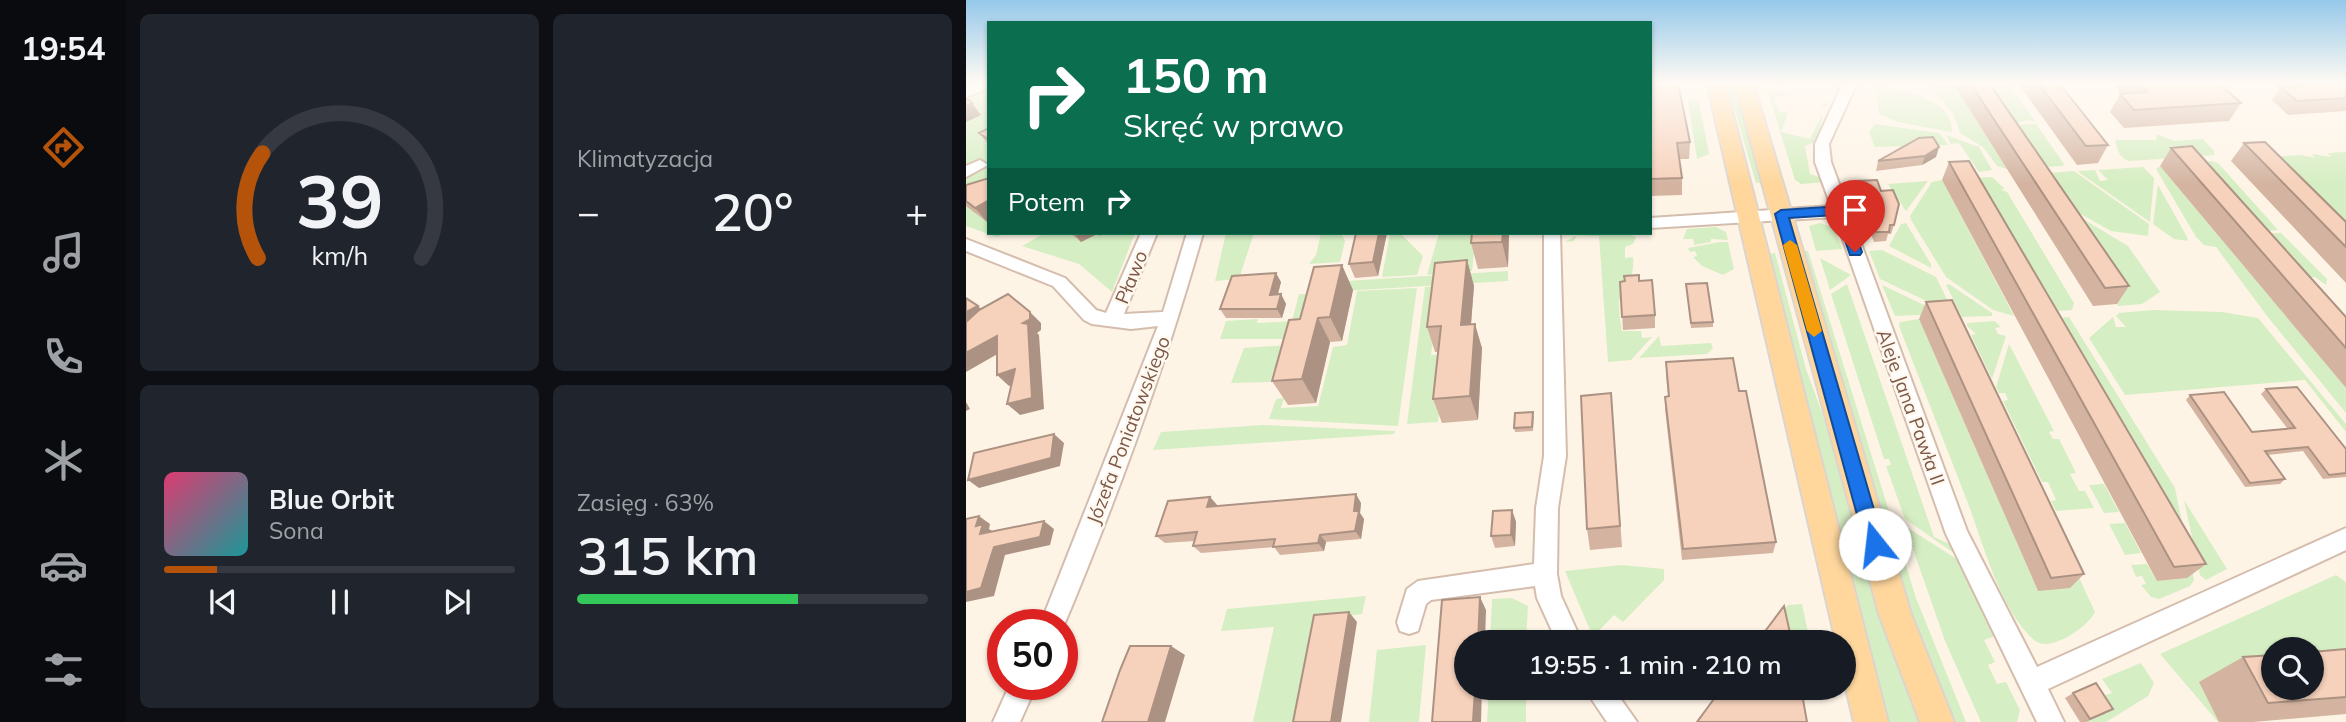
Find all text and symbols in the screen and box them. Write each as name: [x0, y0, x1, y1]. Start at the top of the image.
text: 19:54: [21, 28, 105, 68]
text: 150 m: [1123, 44, 1269, 105]
icon: right: [1008, 49, 1099, 140]
text: Skręć w prawo: [1123, 105, 1344, 145]
icon: directions: [39, 123, 88, 172]
text: Klimatyzacja: [577, 144, 713, 173]
text: 39: [296, 156, 383, 247]
text: 20°: [712, 179, 793, 244]
pin: [1825, 180, 1885, 252]
icon: right: [1099, 182, 1137, 220]
text: Potem: [1008, 185, 1085, 218]
text: −: [577, 188, 600, 236]
text: +: [905, 188, 928, 236]
icon: arrive: [1836, 191, 1874, 229]
icon: music: [39, 228, 88, 277]
text: km/h: [311, 240, 368, 271]
street label: Pławo: [1109, 247, 1153, 307]
street label: Aleje Jana Pawła II: [1872, 326, 1950, 488]
icon: phone: [39, 332, 88, 381]
street label: Józefa Poniatowskiego: [1081, 333, 1175, 527]
icon: climate: [39, 436, 88, 485]
text: Blue Orbit: [269, 483, 394, 516]
text: Zasięg · 63%: [577, 488, 714, 517]
position arrow: [1838, 507, 1912, 581]
text: Sona: [269, 516, 324, 545]
text: 315 km: [577, 523, 758, 588]
icon: car: [39, 541, 88, 590]
icon: previous: [204, 583, 242, 621]
icon: pause: [321, 583, 359, 621]
icon: next: [438, 583, 476, 621]
speed limit sign: 50: [987, 609, 1078, 700]
map controls: [2261, 637, 2324, 700]
button: search: [2261, 637, 2324, 700]
icon: filters: [39, 645, 88, 694]
text: 19:55 · 1 min · 210 m: [1528, 648, 1782, 681]

